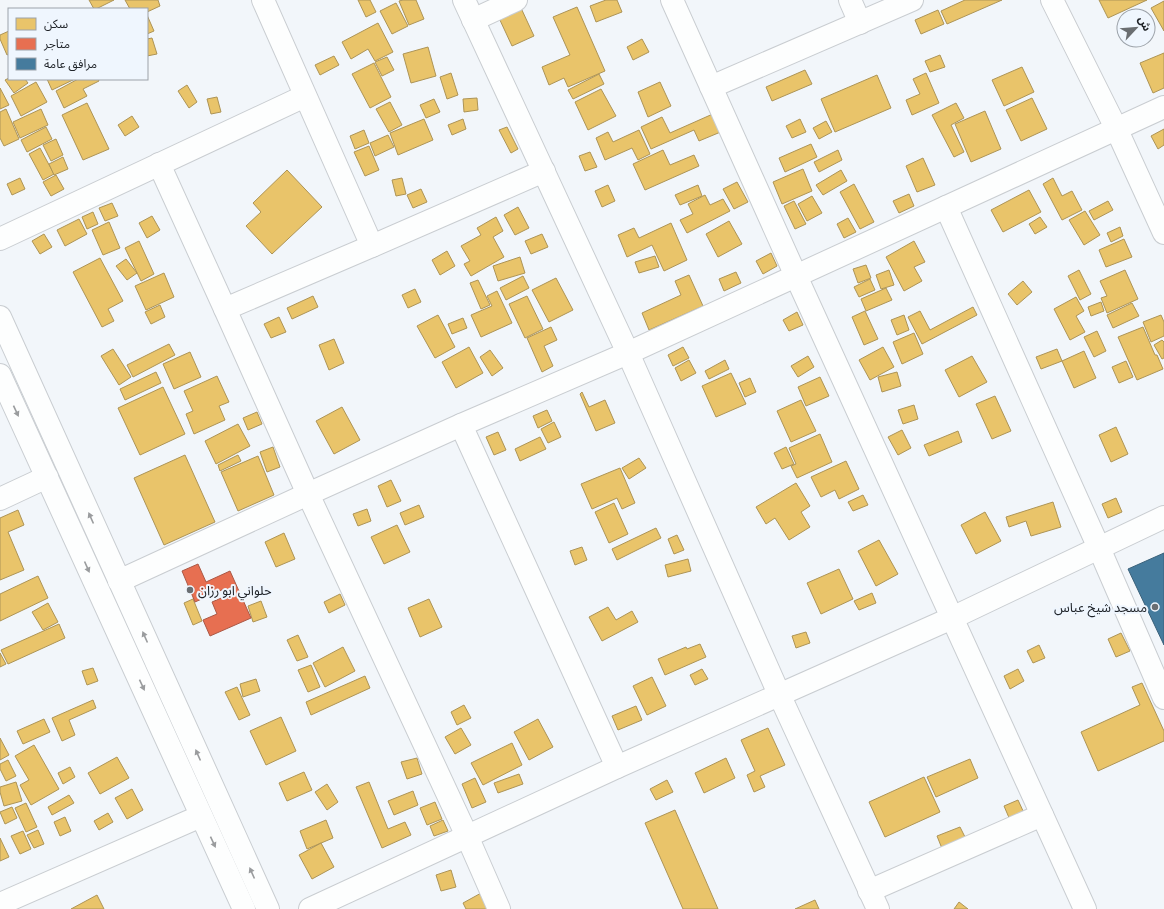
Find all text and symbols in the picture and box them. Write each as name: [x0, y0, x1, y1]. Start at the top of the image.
legend: [8, 8, 148, 80]
north arrow: [1116, 8, 1156, 48]
text: ش: [1135, 14, 1155, 33]
text: سكن: [44, 16, 68, 31]
text: متاجر: [43, 36, 70, 51]
text: مرافق عامة: [44, 56, 97, 72]
one-way arrow: [13, 405, 19, 416]
one-way arrow: [88, 513, 94, 524]
one-way arrow: [85, 562, 91, 574]
place label: حلواني ابو رزان: [198, 582, 272, 601]
marker: حلواني ابو رزان: [185, 585, 195, 595]
place label: مسجد شيخ عباس: [1054, 599, 1147, 618]
marker: مسجد شيخ عباس: [1150, 602, 1160, 612]
one-way arrow: [141, 630, 147, 642]
one-way arrow: [139, 680, 145, 691]
one-way arrow: [195, 749, 201, 761]
one-way arrow: [210, 836, 216, 847]
one-way arrow: [249, 868, 255, 879]

